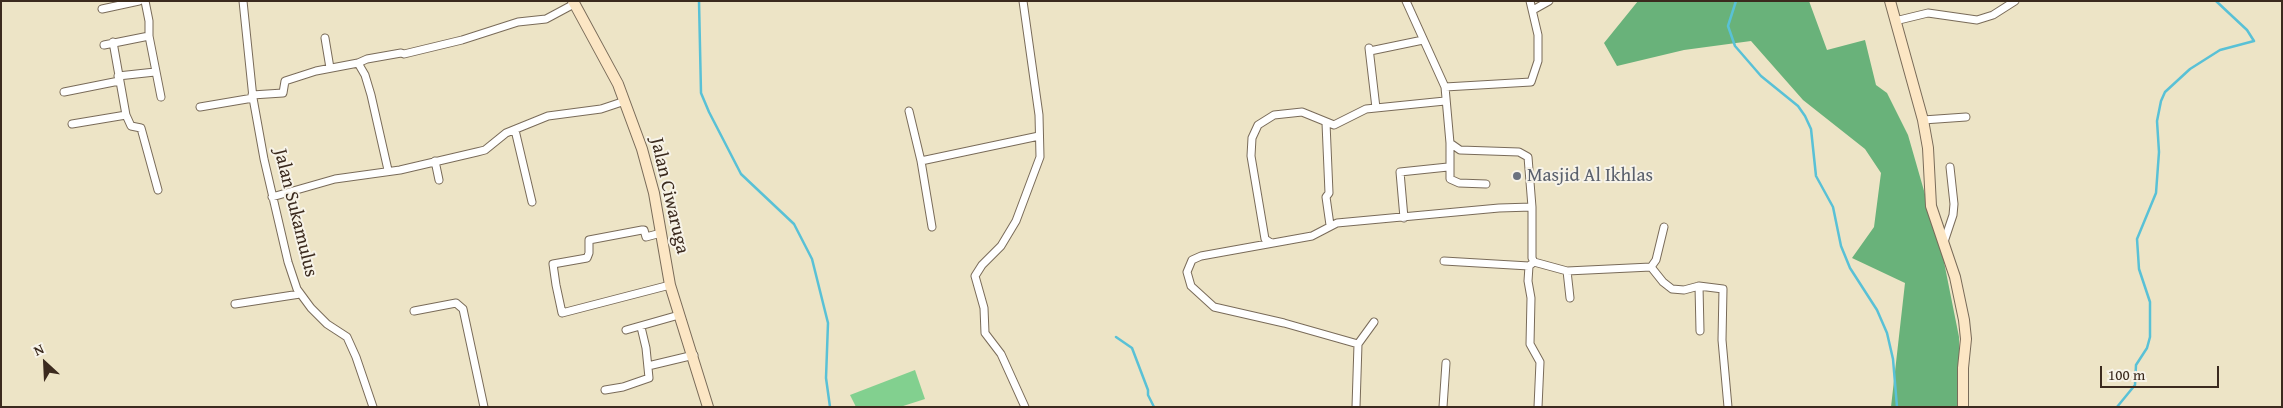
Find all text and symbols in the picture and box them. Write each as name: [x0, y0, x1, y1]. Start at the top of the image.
street label: Jalan Ciwaruga: [645, 136, 693, 256]
street label: Jalan Sukamulus: [268, 147, 322, 279]
place label: Masjid Al Ikhlas: [1527, 165, 1653, 187]
marker: Masjid Al Ikhlas: [1511, 170, 1523, 182]
north arrow: [20, 338, 70, 388]
text: N: [30, 338, 47, 360]
scale bar: [2103, 356, 2222, 388]
text: 100 m: [2108, 364, 2145, 385]

